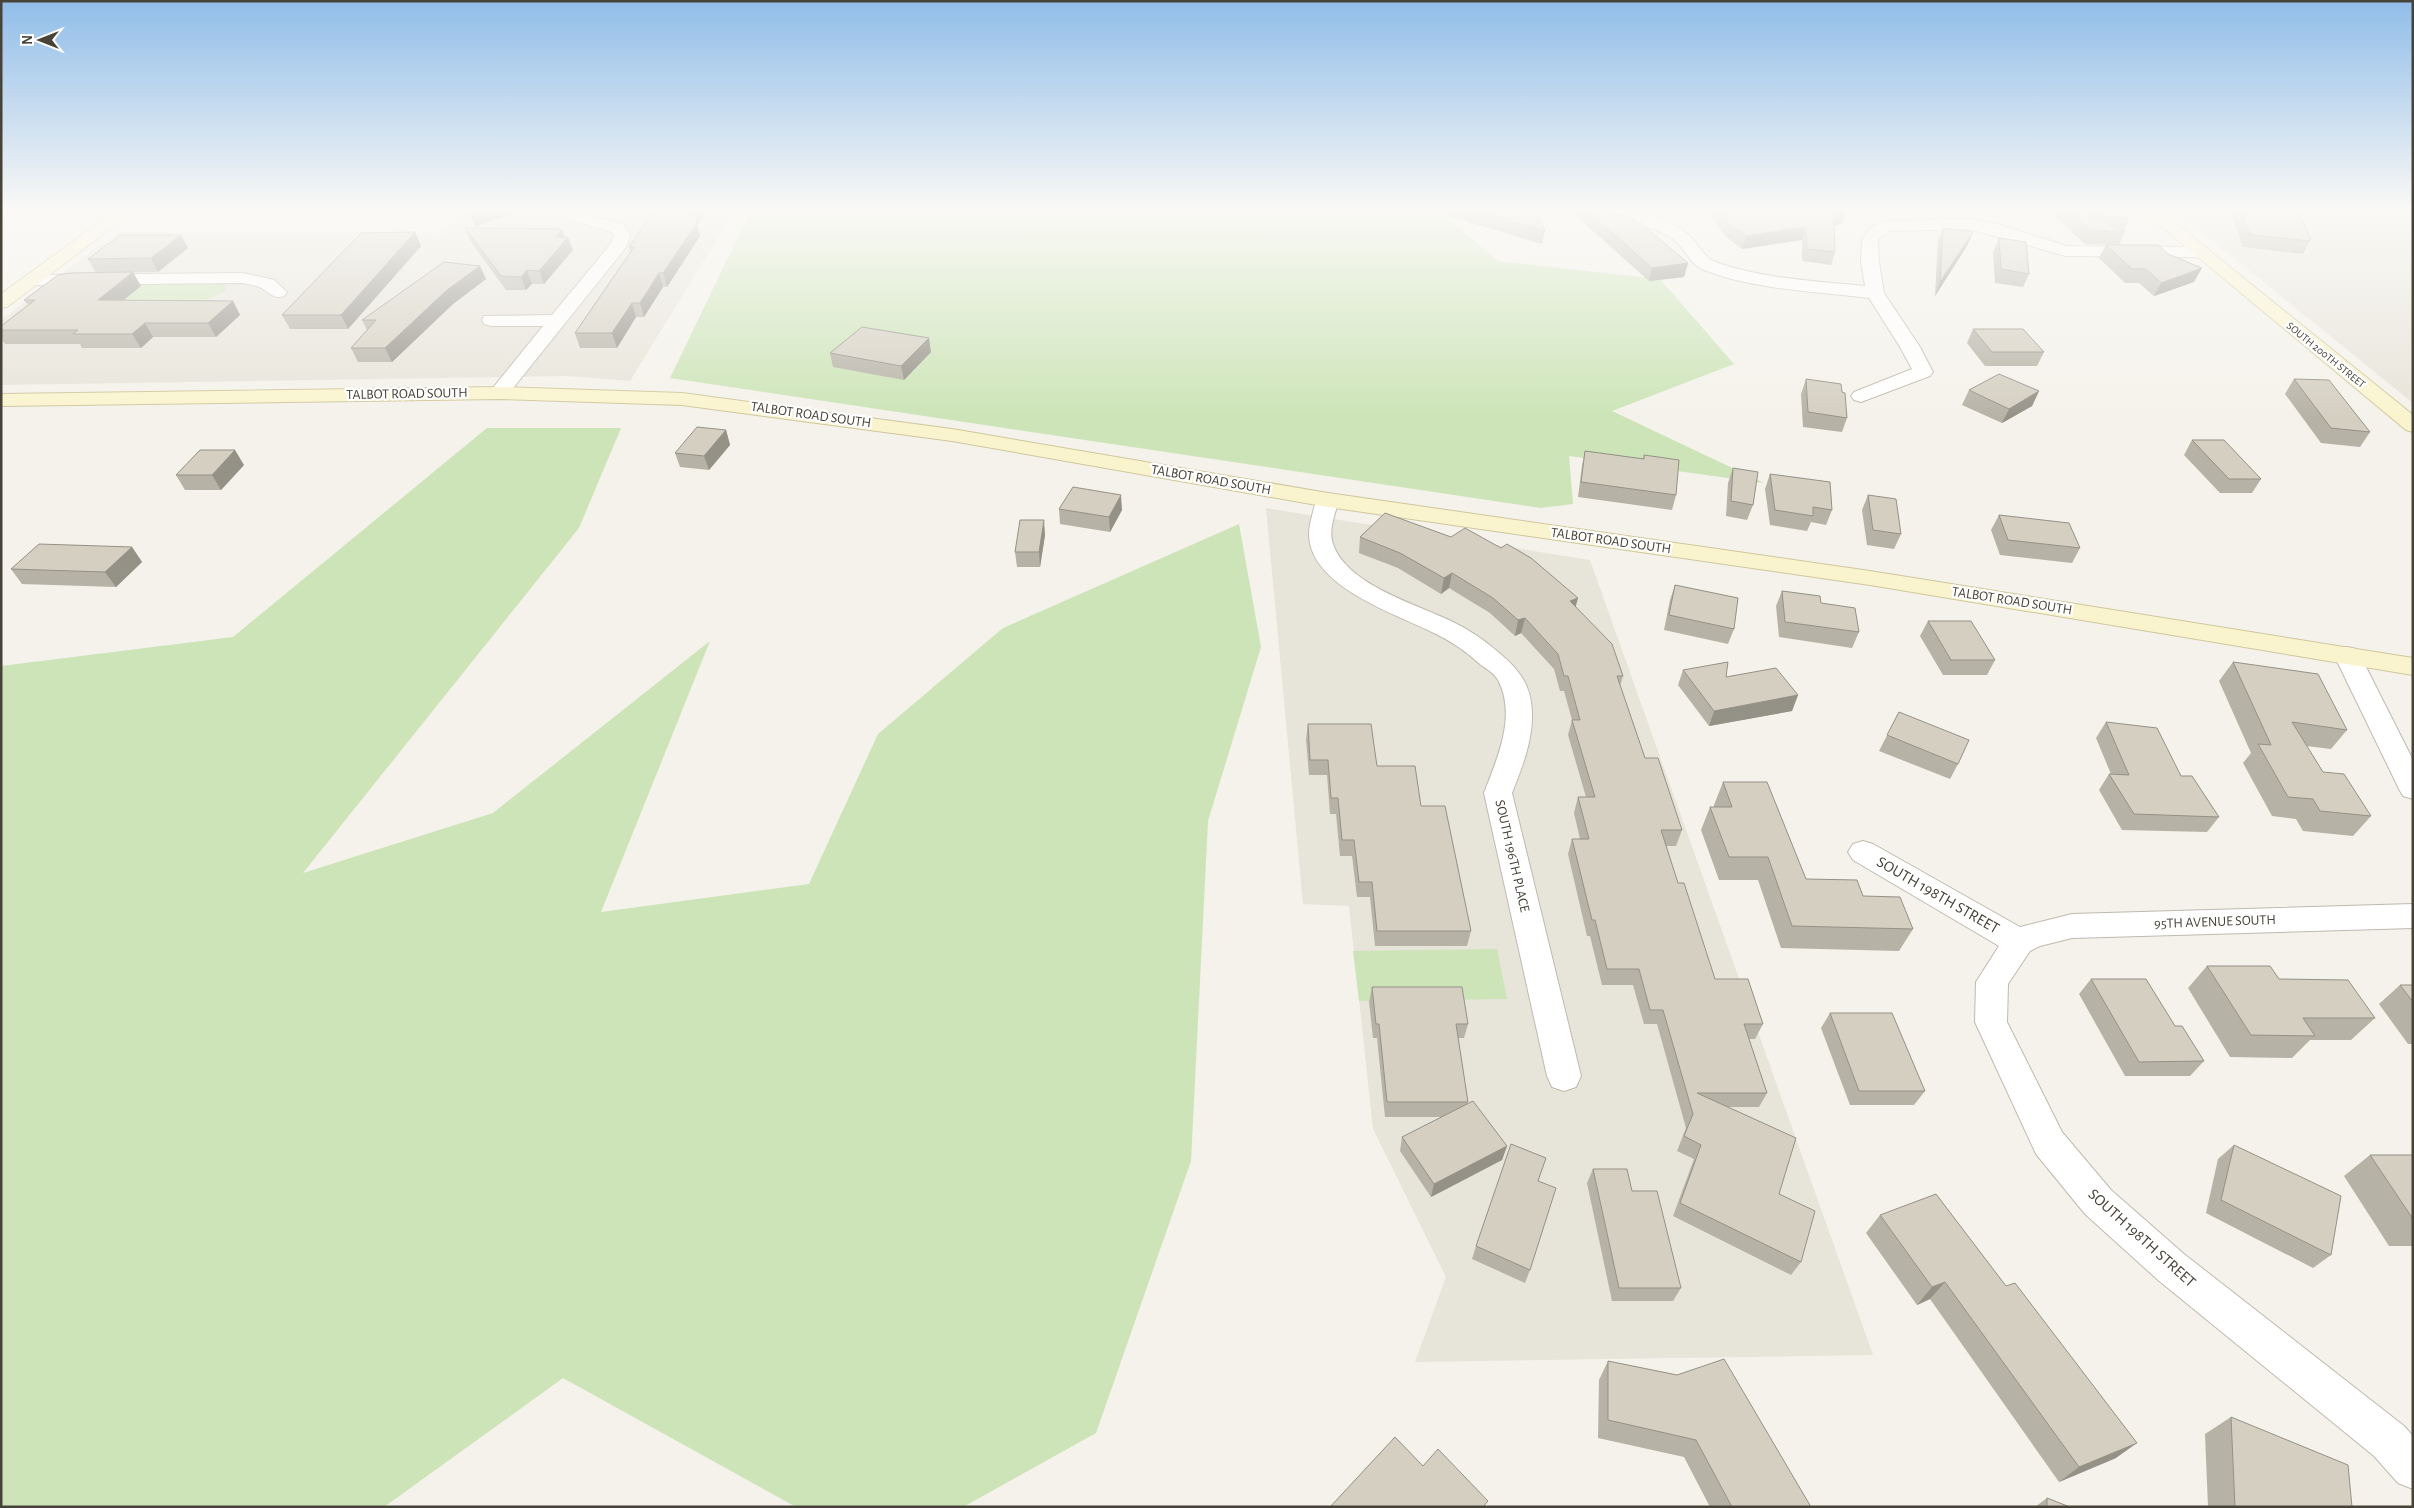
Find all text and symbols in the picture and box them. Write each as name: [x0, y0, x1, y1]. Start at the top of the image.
north arrow: [15, 15, 65, 65]
text: N: [21, 35, 35, 45]
street label: SOUTH 200TH STREET: [2285, 320, 2368, 390]
street label: TALBOT ROAD SOUTH: [346, 386, 468, 402]
street label: TALBOT ROAD SOUTH: [750, 400, 872, 430]
street label: TALBOT ROAD SOUTH: [1150, 463, 1272, 497]
street label: TALBOT ROAD SOUTH: [1550, 526, 1672, 556]
street label: TALBOT ROAD SOUTH: [1951, 585, 2073, 617]
street label: SOUTH 196TH PLACE: [1492, 799, 1532, 914]
street label: SOUTH 198TH STREET: [1874, 853, 2002, 937]
street label: 95TH AVENUE SOUTH: [2154, 913, 2276, 931]
street label: SOUTH 198TH STREET: [2085, 1186, 2199, 1290]

